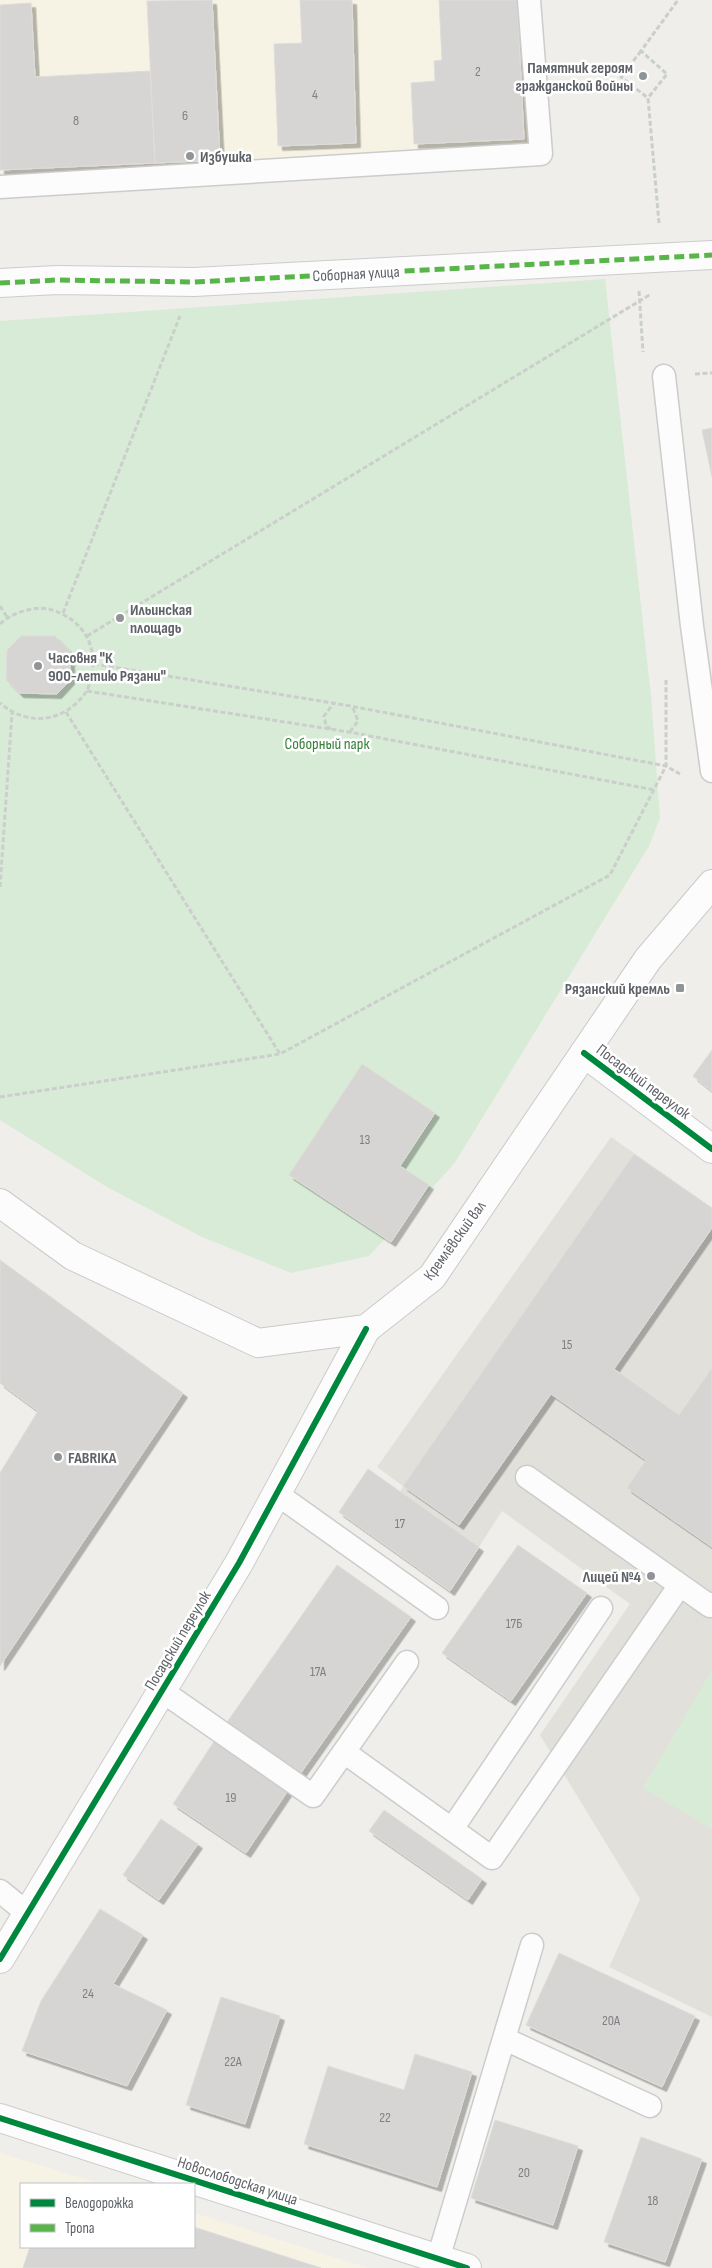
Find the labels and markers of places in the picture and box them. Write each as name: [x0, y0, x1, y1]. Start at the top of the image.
place label: Памятник героям гражданской войны: [516, 59, 633, 96]
marker: Памятник героям гражданской войны: [637, 70, 649, 82]
place label: Избушка: [200, 148, 252, 167]
marker: Избушка: [184, 150, 196, 162]
place label: Ильинская площадь: [130, 601, 192, 638]
marker: Ильинская площадь: [114, 612, 126, 624]
place label: Часовня "К 900-летию Рязани": [48, 649, 166, 686]
marker: Часовня "К 900-летию Рязани": [32, 660, 44, 672]
place label: Рязанский кремль: [565, 980, 670, 999]
marker: Рязанский кремль: [674, 982, 686, 994]
place label: FABRIKA: [68, 1449, 117, 1468]
marker: FABRIKA: [52, 1451, 64, 1463]
place label: Лицей №4: [582, 1568, 642, 1587]
marker: Лицей №4: [645, 1570, 657, 1582]

